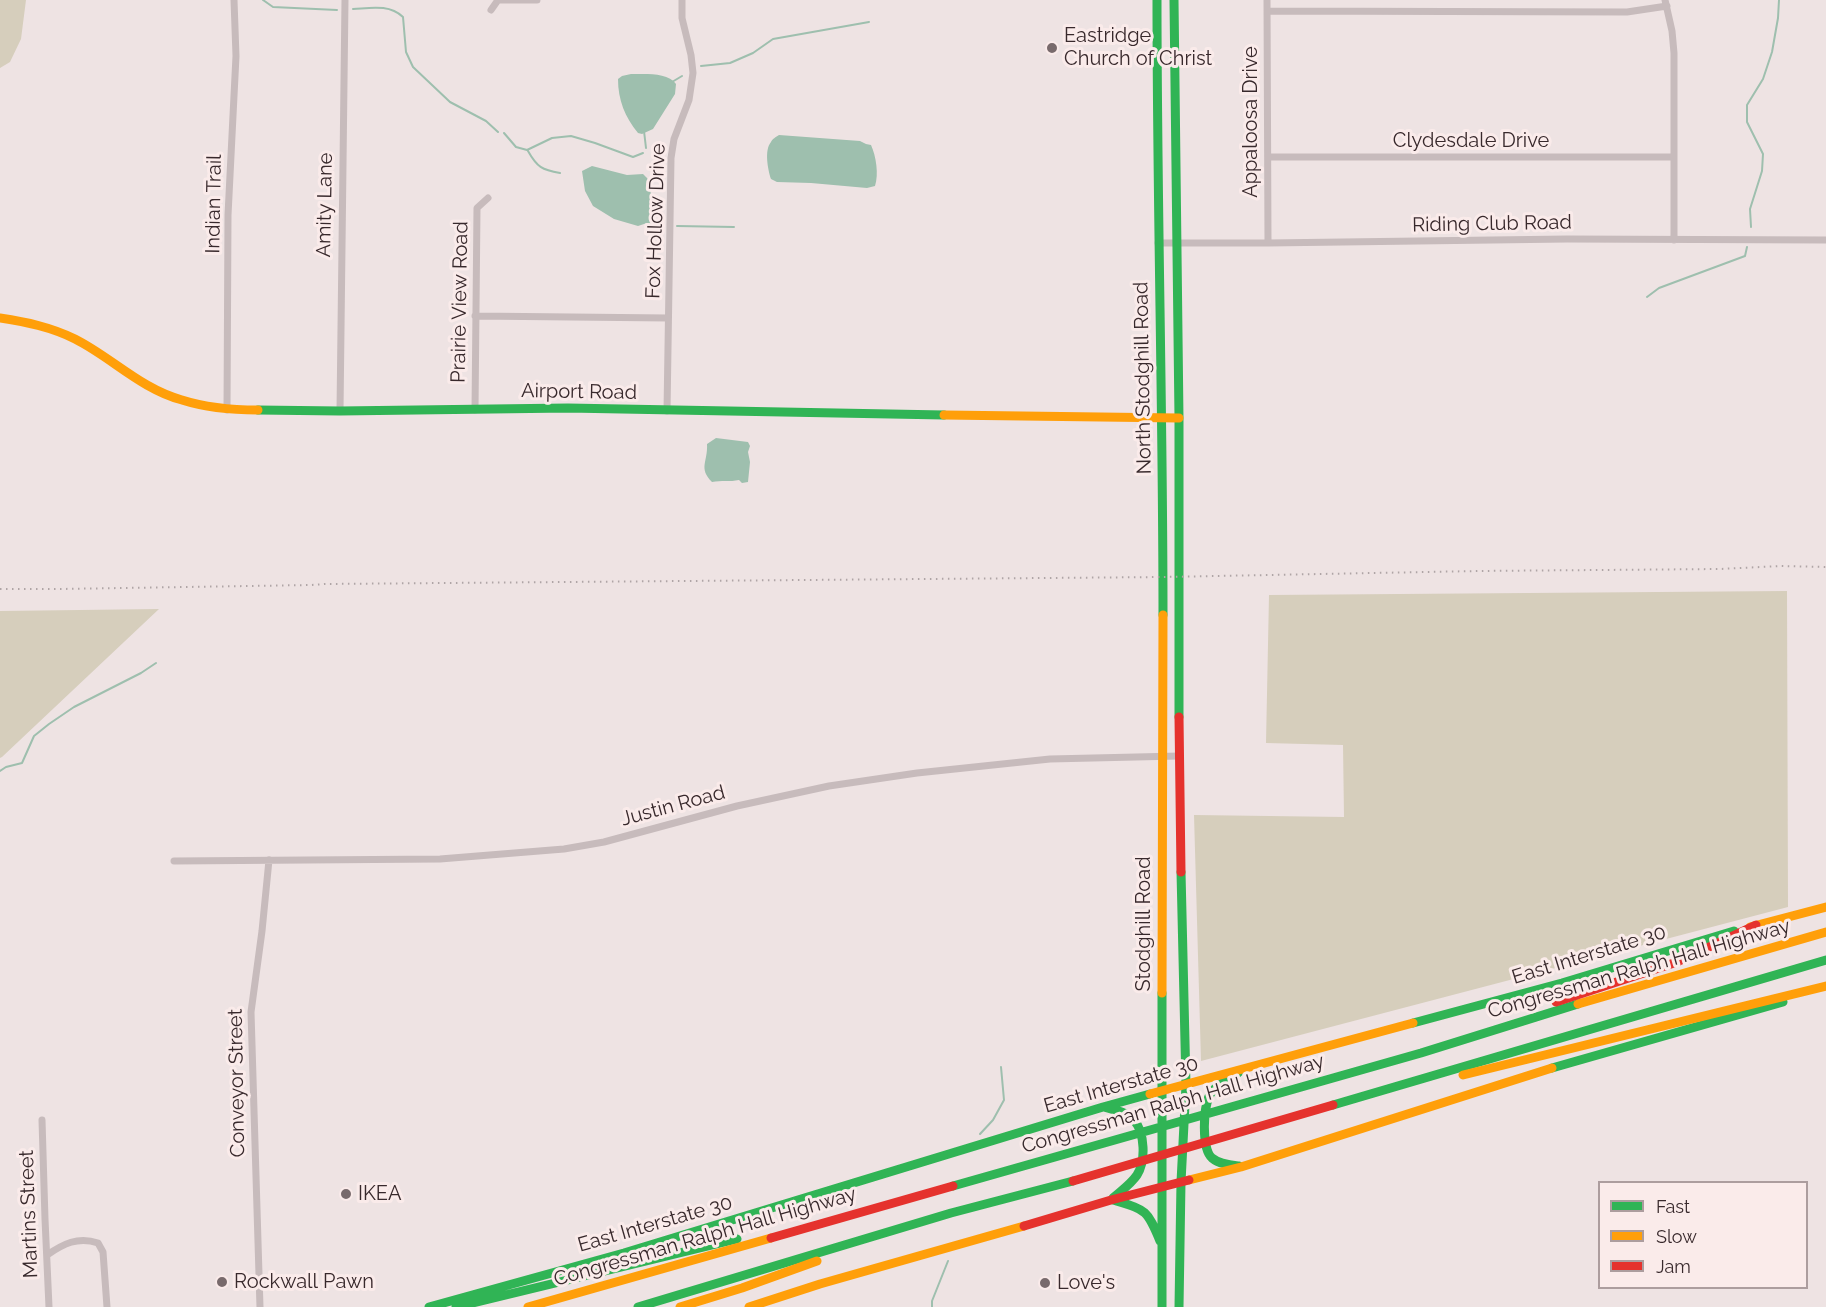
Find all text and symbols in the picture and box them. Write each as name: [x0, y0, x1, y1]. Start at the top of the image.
place label: Eastridge Church of Christ: [1064, 24, 1212, 71]
marker: Eastridge Church of Christ: [1045, 41, 1059, 55]
street label: Appaloosa Drive: [1239, 46, 1263, 198]
street label: Clydesdale Drive: [1393, 129, 1549, 153]
street label: Fox Hollow Drive: [641, 143, 671, 299]
street label: Amity Lane: [312, 152, 338, 258]
street label: Indian Trail: [201, 154, 227, 254]
street label: Riding Club Road: [1412, 211, 1572, 237]
street label: Prairie View Road: [447, 221, 473, 383]
street label: North Stodghill Road: [1129, 281, 1157, 475]
street label: Airport Road: [521, 379, 637, 405]
street label: Justin Road: [618, 781, 728, 831]
street label: Stodghill Road: [1132, 856, 1156, 992]
street label: Congressman Ralph Hall Highway: [1485, 914, 1793, 1024]
street label: East Interstate 30: [1509, 920, 1669, 990]
street label: Conveyor Street: [224, 1008, 250, 1158]
street label: Congressman Ralph Hall Highway: [1019, 1049, 1327, 1159]
street label: East Interstate 30: [1041, 1051, 1201, 1119]
street label: Martins Street: [15, 1149, 43, 1279]
legend: [1598, 1181, 1808, 1289]
place label: IKEA: [358, 1182, 402, 1206]
street label: Congressman Ralph Hall Highway: [551, 1182, 859, 1292]
marker: IKEA: [339, 1187, 353, 1201]
street label: East Interstate 30: [575, 1190, 735, 1258]
text: Fast: [1656, 1196, 1690, 1217]
text: Slow: [1656, 1226, 1697, 1247]
text: Jam: [1656, 1256, 1691, 1277]
place label: Rockwall Pawn: [234, 1270, 374, 1294]
place label: Love's: [1057, 1271, 1115, 1295]
marker: Rockwall Pawn: [215, 1275, 229, 1289]
marker: Love's: [1038, 1276, 1052, 1290]

